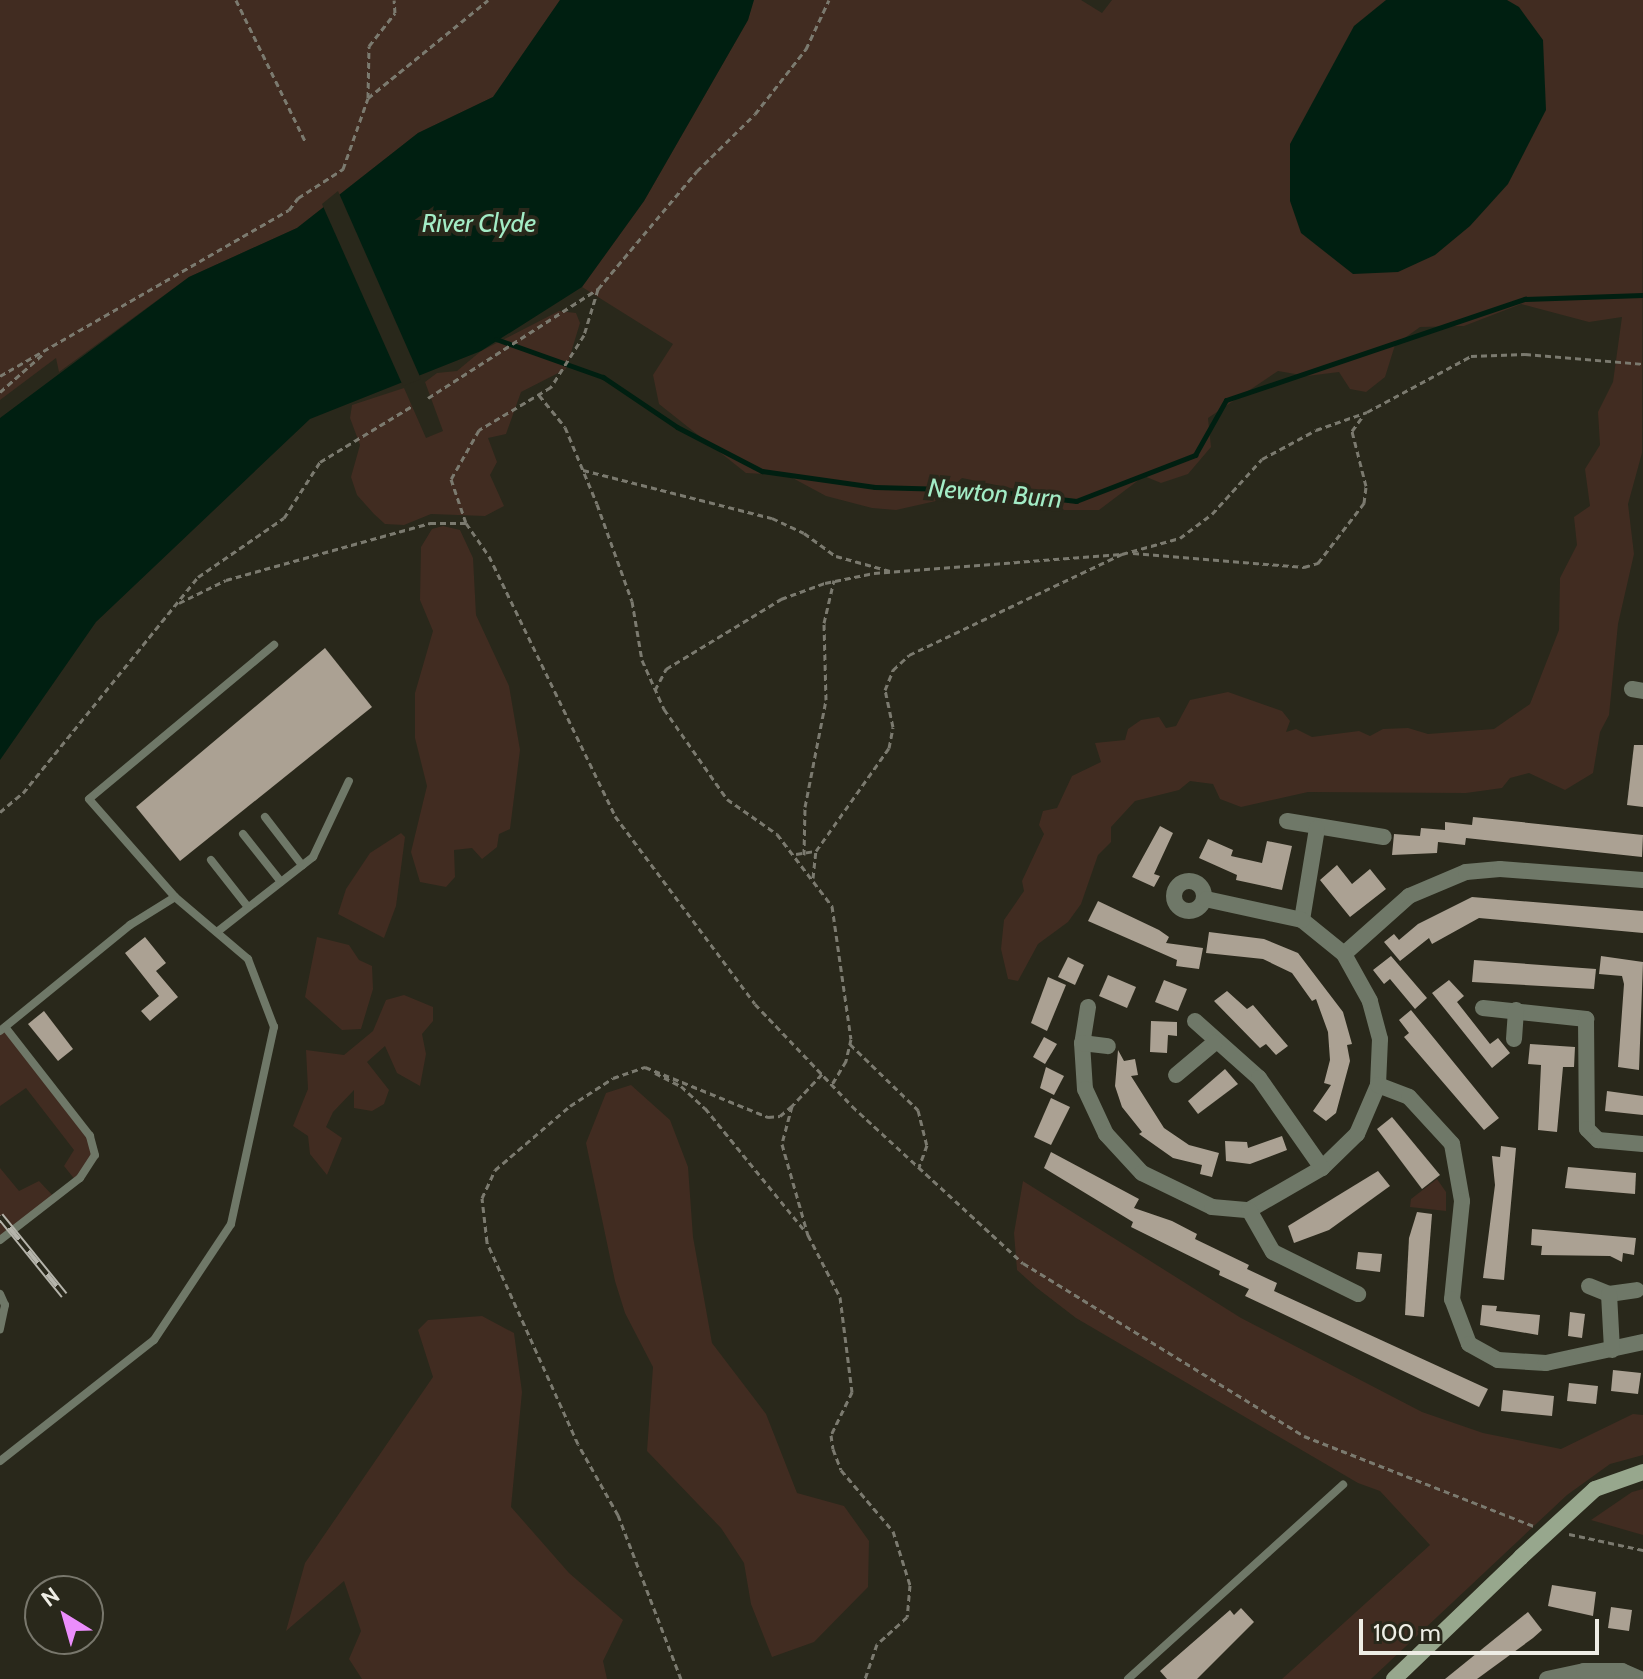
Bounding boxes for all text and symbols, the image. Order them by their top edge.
water label: River Clyde [422,208,536,240]
water label: Newton Burn [927,473,1063,515]
north arrow [24,1575,104,1655]
text: N [36,1582,65,1612]
scale bar [1363,1603,1603,1653]
text: 100 m [1373,1618,1441,1647]

